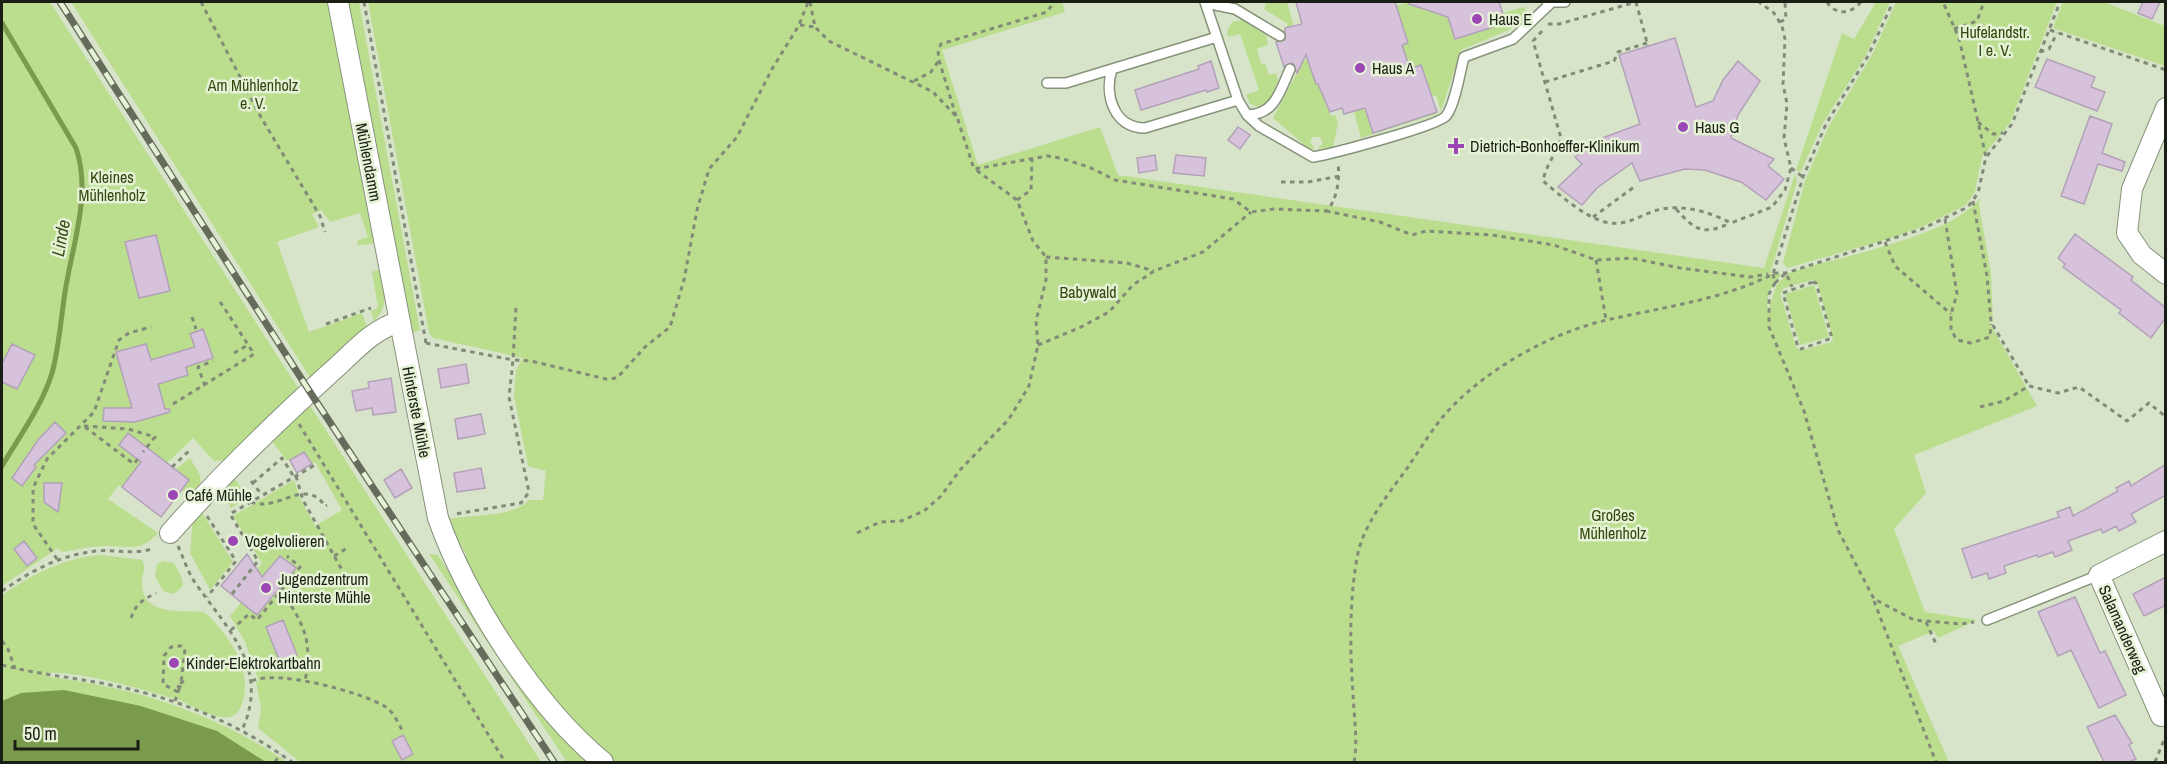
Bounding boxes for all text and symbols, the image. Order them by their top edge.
place label: Haus E [1489,8,1532,30]
marker: Haus E [1470,12,1484,26]
park label: Hufelandstr. I e. V. [1960,21,2030,61]
place label: Haus A [1372,57,1415,79]
marker: Haus A [1353,61,1367,75]
park label: Am Mühlenholz e. V. [207,74,299,114]
place label: Haus G [1695,116,1739,138]
marker: Haus G [1676,120,1690,134]
street label: Mühlendamm [351,121,387,203]
place label: Dietrich-Bonhoeffer-Klinikum [1470,135,1640,157]
marker: Dietrich-Bonhoeffer-Klinikum [1447,137,1465,155]
park label: Kleines Mühlenholz [78,166,146,206]
water label: Linde [45,218,76,258]
park label: Babywald [1060,281,1116,303]
street label: Hinterste Mühle [397,364,437,460]
place label: Café Mühle [185,484,252,506]
marker: Café Mühle [166,488,180,502]
park label: Großes Mühlenholz [1579,504,1647,544]
place label: Vogelvolieren [245,530,325,552]
marker: Vogelvolieren [226,534,240,548]
place label: Jugendzentrum Hinterste Mühle [278,568,371,608]
marker: Jugendzentrum Hinterste Mühle [259,581,273,595]
street label: Salamanderweg [2094,581,2153,677]
place label: Kinder-Elektrokartbahn [186,652,321,674]
marker: Kinder-Elektrokartbahn [167,656,181,670]
scale bar [15,713,138,751]
text: 50 m [24,721,57,746]

